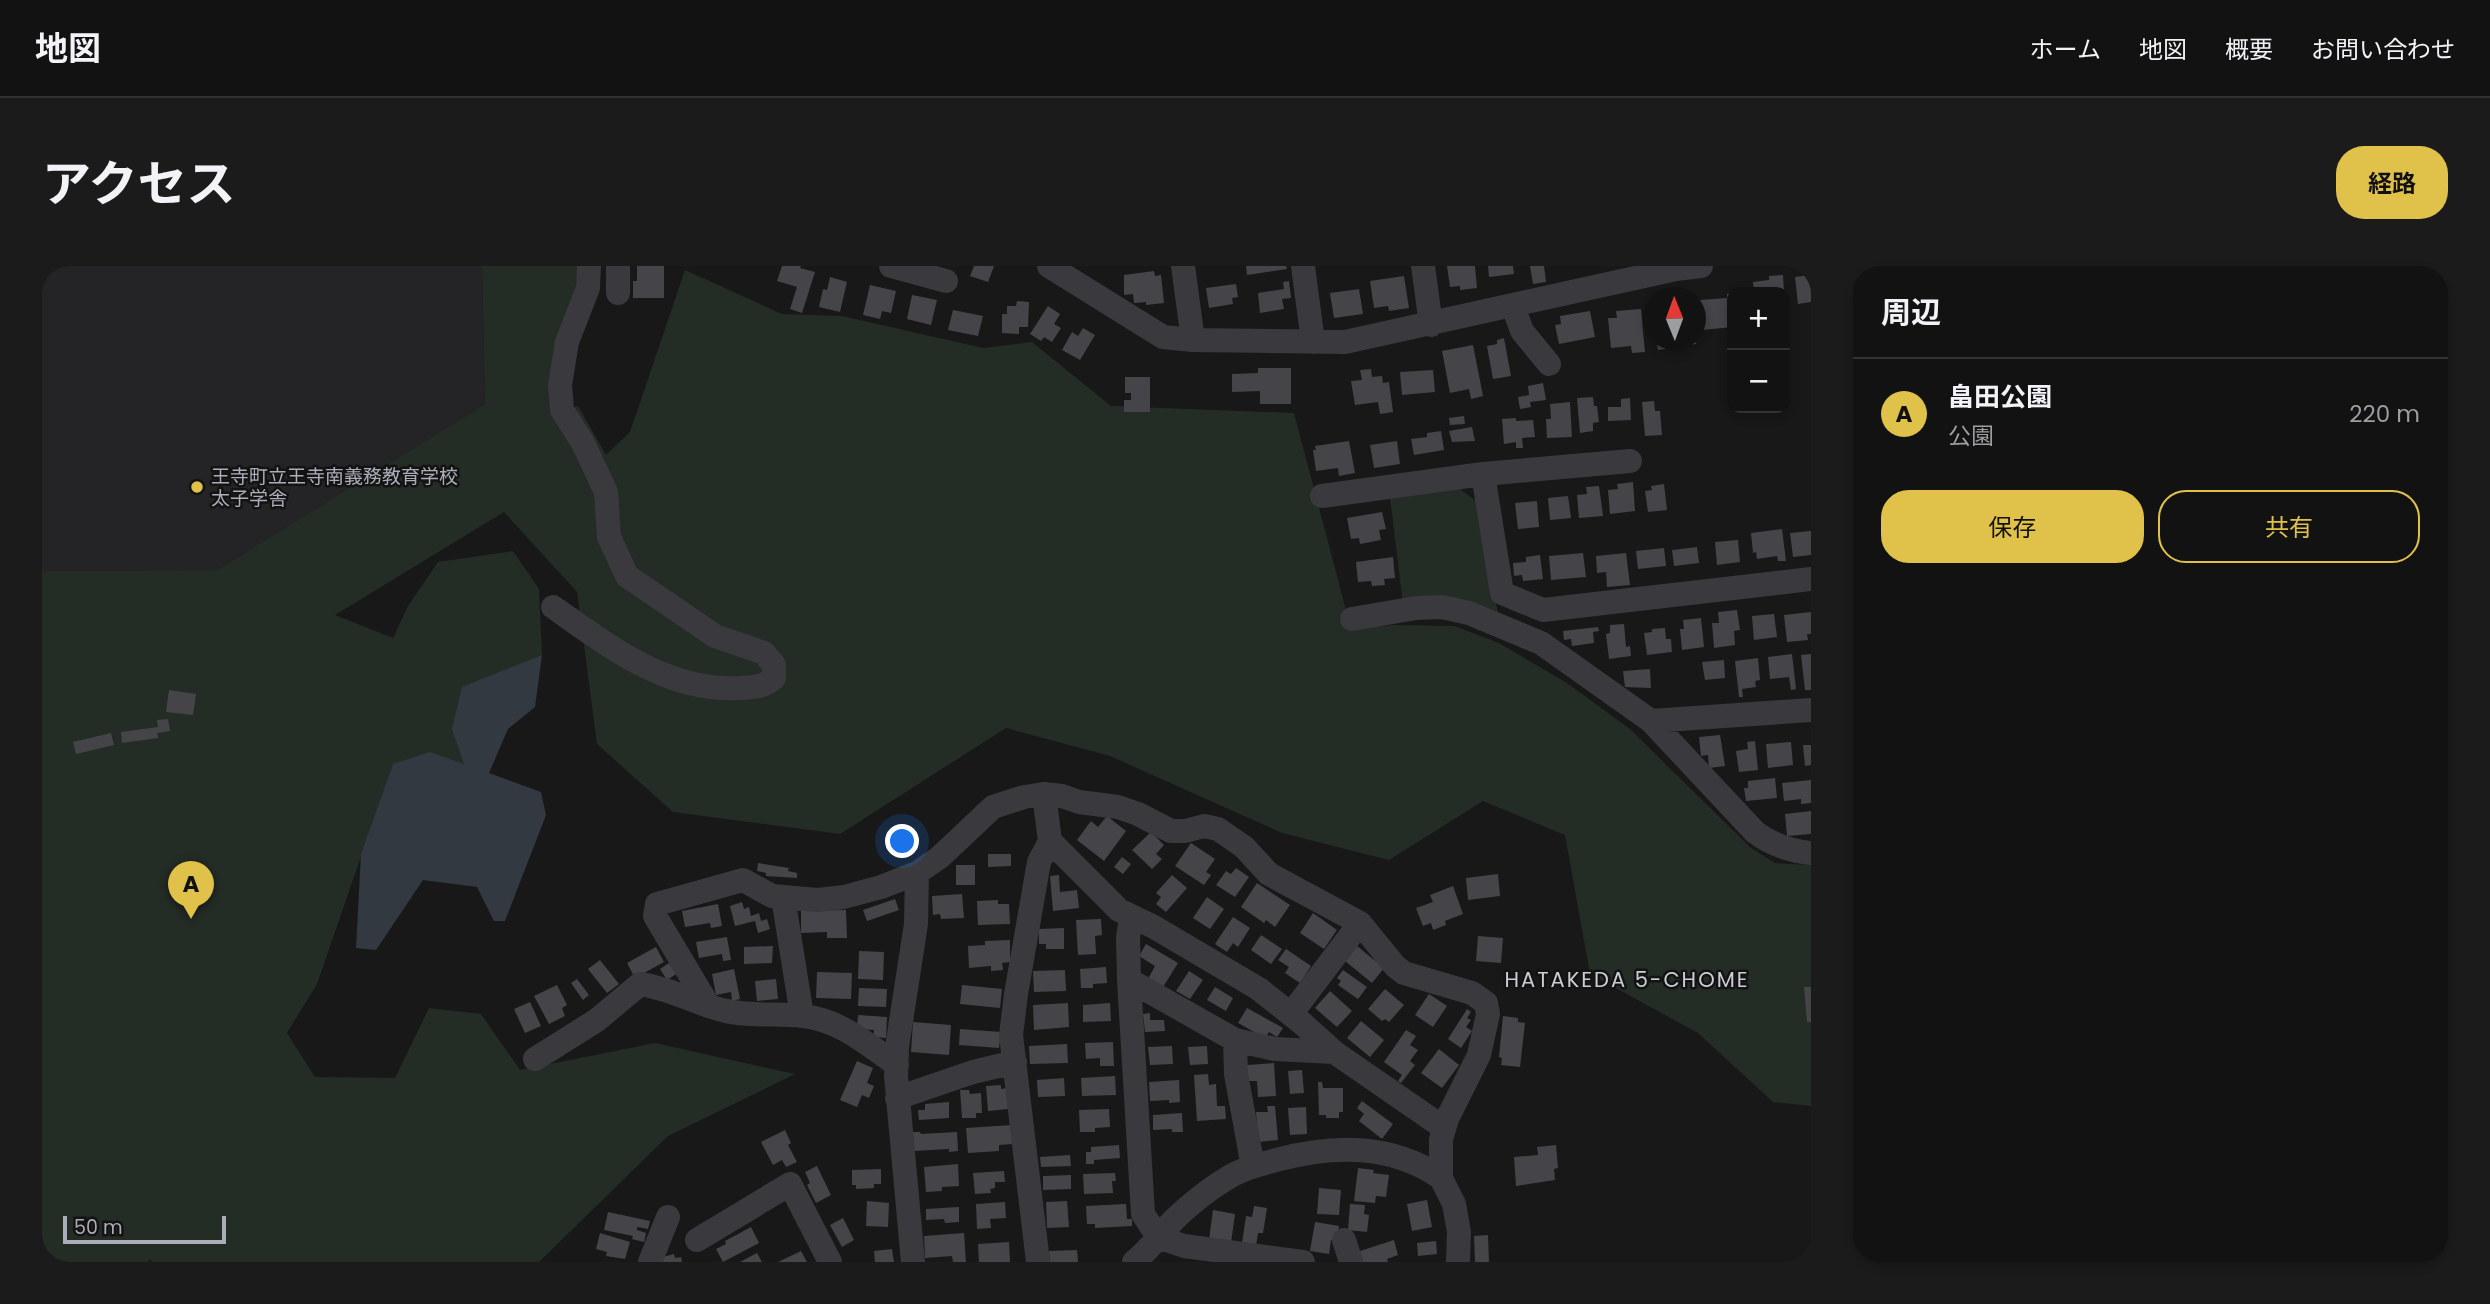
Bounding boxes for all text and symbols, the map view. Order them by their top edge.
text: 地図 [35,25,101,72]
text: ホーム [2030,33,2101,66]
text: 地図 [2139,33,2187,66]
text: 概要 [2225,33,2273,66]
text: お問い合わせ [2311,33,2455,66]
button: 経路 [2336,146,2448,219]
text: アクセス [42,150,236,218]
north arrow [1643,287,1706,350]
map controls [1727,287,1790,413]
button: + [1727,287,1790,350]
text: 周辺 [1881,291,1941,334]
button: − [1727,350,1790,413]
text: 畠田公園 [1948,379,2052,415]
text: A [1896,398,1912,430]
text: 220 m [2349,398,2420,430]
text: 公園 [1948,420,1994,452]
place label: 王寺町立王寺南義務教育学校 太子学舎 [211,463,458,512]
marker: 王寺町立王寺南義務教育学校 太子学舎 [189,479,205,495]
button: 保存 [1881,490,2144,563]
button: 共有 [2158,490,2420,563]
your location [885,824,919,858]
pin: A [168,861,214,919]
district label: HATAKEDA 5-CHOME [1504,965,1750,994]
scale bar [63,1213,226,1245]
text: 50 m [74,1214,123,1241]

